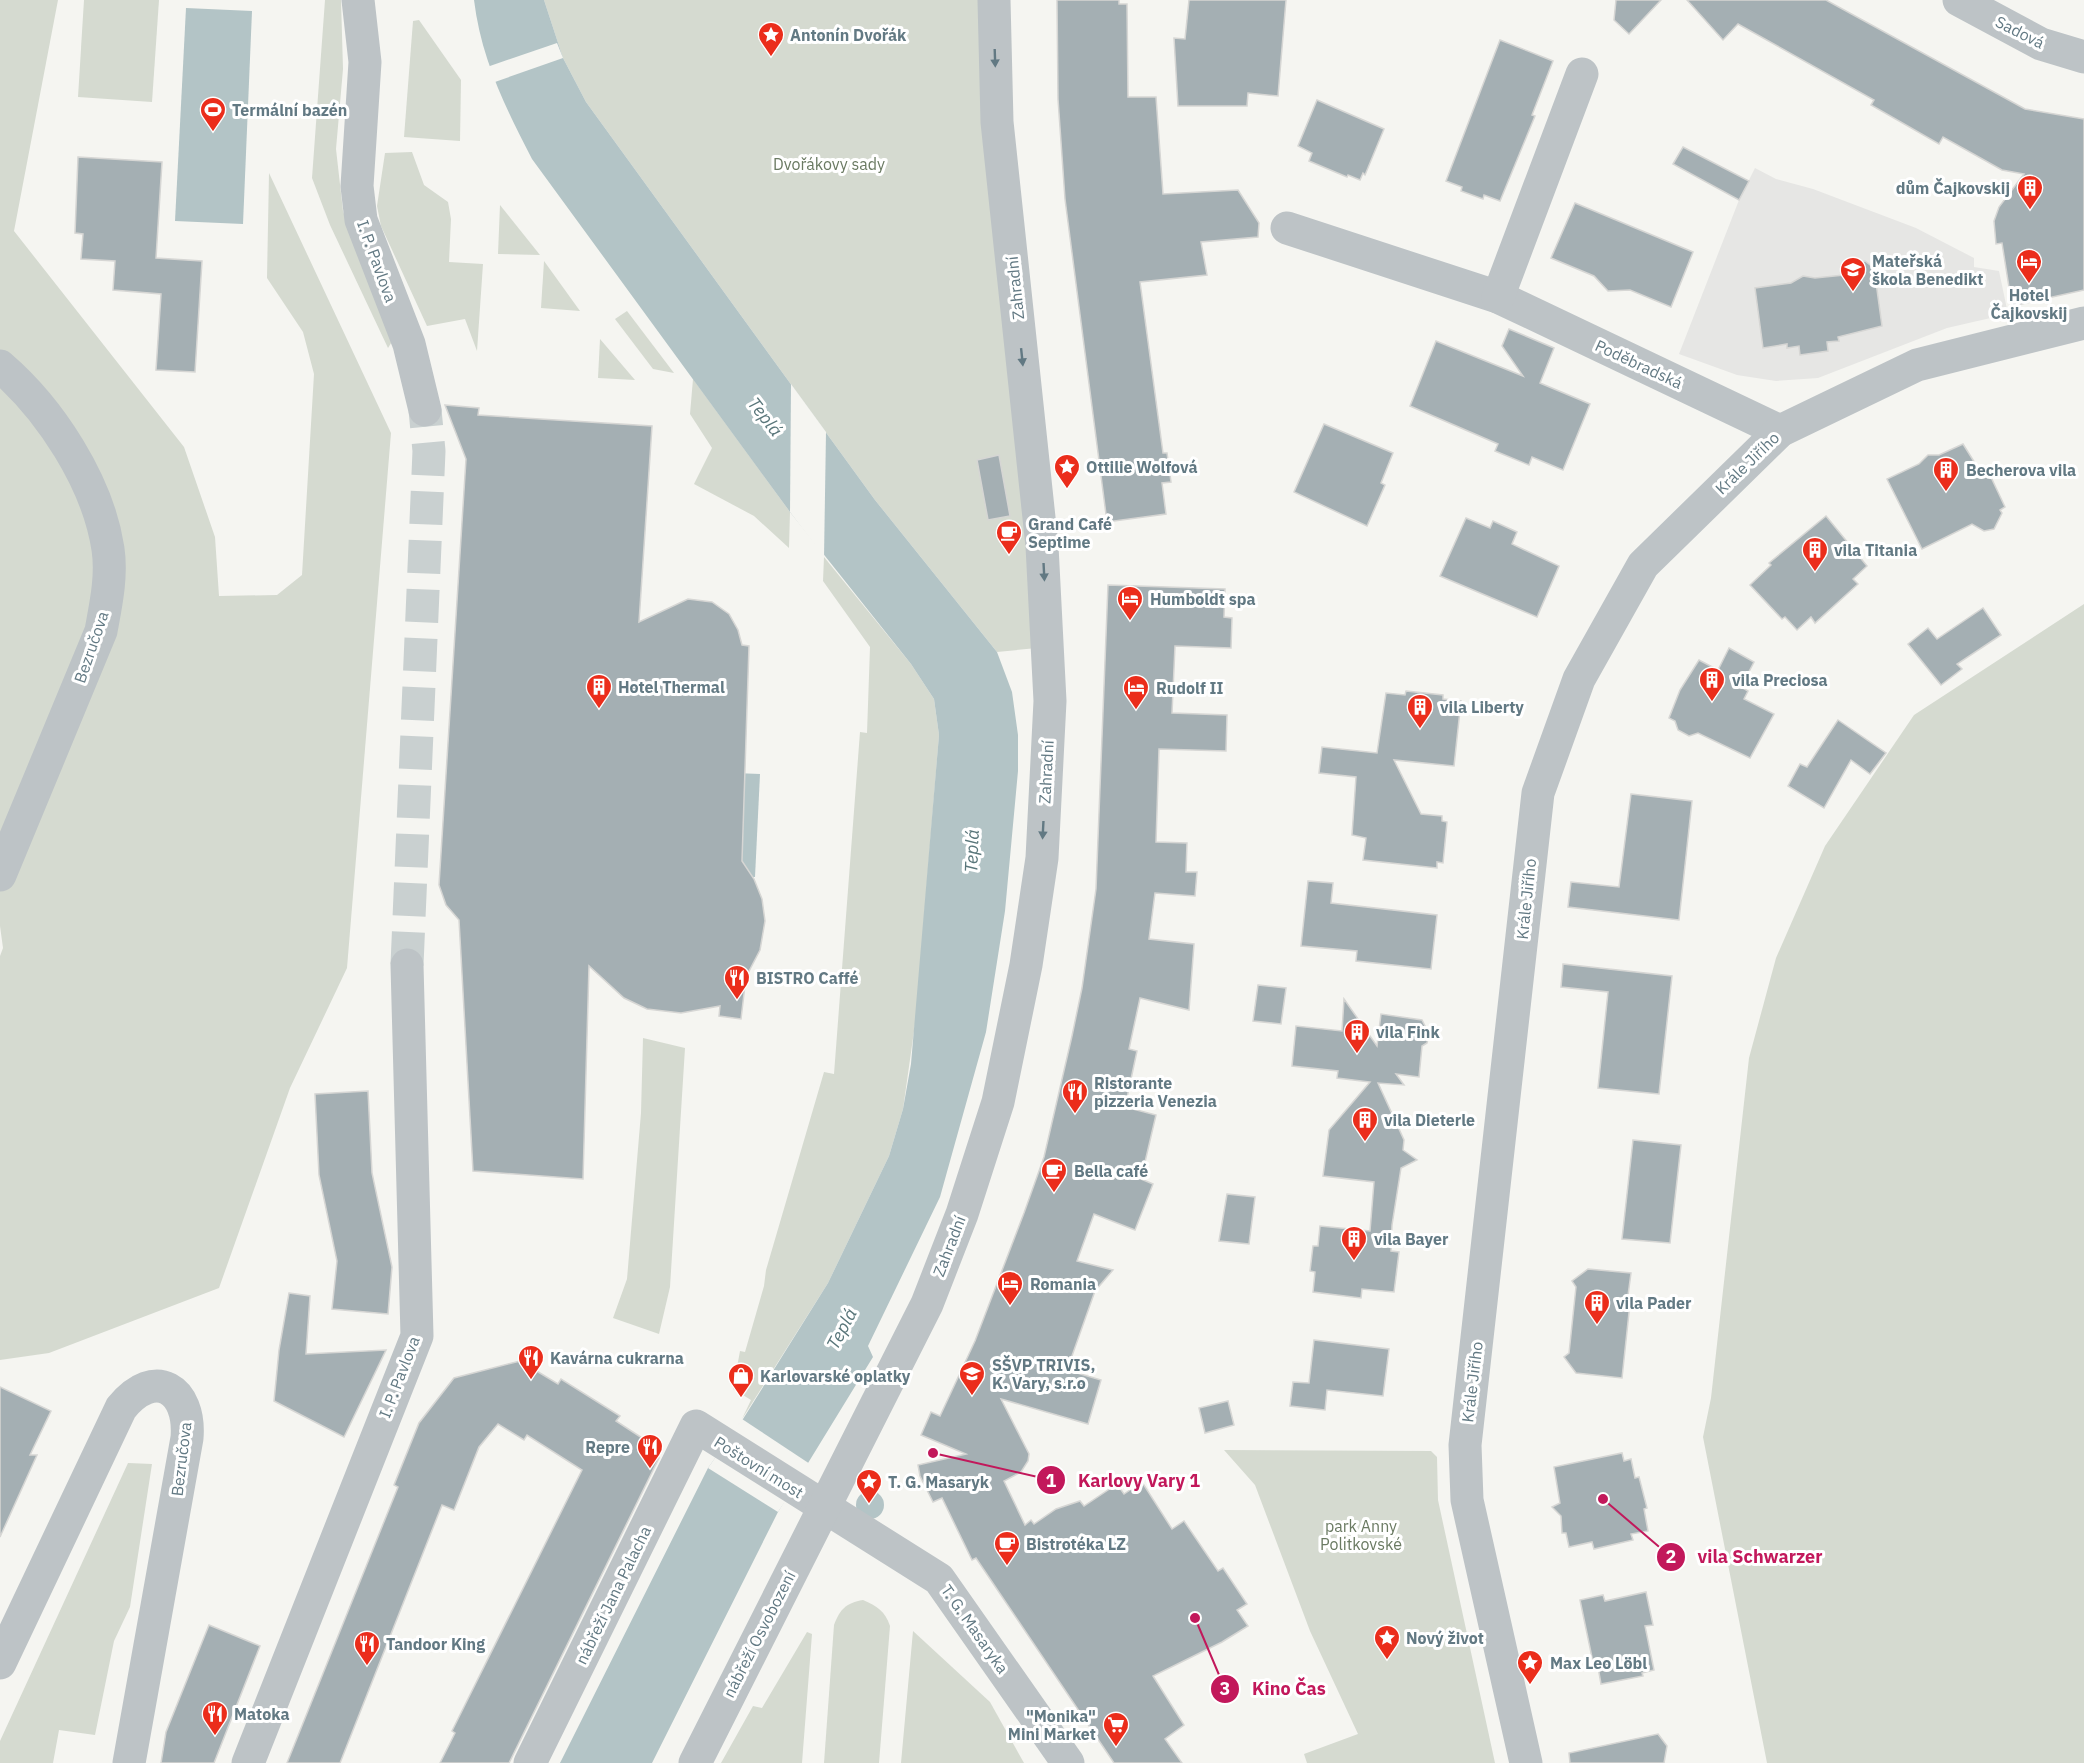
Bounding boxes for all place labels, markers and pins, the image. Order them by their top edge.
place icon: Antonín Dvořák [756,20,786,58]
place label: Antonín Dvořák [790,25,907,45]
sports icon: Termální bazén [198,95,228,133]
place label: Termální bazén [232,100,347,120]
building icon: dům Čajkovskij [2015,173,2045,211]
place label: dům Čajkovskij [1896,177,2010,198]
hotel icon: Hotel Čajkovskij [2014,247,2044,285]
place label: Mateřská škola Benedikt [1872,251,1983,289]
school or university icon: Mateřská škola Benedikt [1838,255,1868,293]
place label: Hotel Čajkovskij [1991,285,2067,323]
place icon: Ottilie Wolfová [1052,452,1082,490]
building icon: Becherova vila [1931,455,1961,493]
place label: Ottilie Wolfová [1086,457,1198,477]
place label: Becherova vila [1966,460,2076,480]
place label: Grand Café Septime [1028,514,1112,552]
cafe icon: Grand Café Septime [994,518,1024,556]
building icon: vila Titania [1800,535,1830,573]
place label: vila Titania [1834,540,1917,560]
hotel icon: Humboldt spa [1115,584,1145,622]
place label: Humboldt spa [1150,589,1256,609]
building icon: vila Preciosa [1697,665,1727,703]
place label: vila Preciosa [1732,670,1828,690]
building icon: Hotel Thermal [584,672,614,710]
hotel icon: Rudolf II [1121,673,1151,711]
place label: Hotel Thermal [618,677,725,697]
place label: Rudolf II [1156,678,1223,698]
building icon: vila Liberty [1405,692,1435,730]
place label: vila Liberty [1440,697,1524,717]
restaurant icon: BISTRO Caffé [722,963,752,1001]
place label: BISTRO Caffé [756,968,858,988]
building icon: vila Fink [1342,1017,1372,1055]
place label: vila Fink [1376,1022,1440,1042]
place label: Ristorante pizzeria Venezia [1094,1073,1217,1111]
restaurant icon: Ristorante pizzeria Venezia [1060,1077,1090,1115]
building icon: vila Dieterle [1350,1105,1380,1143]
place label: vila Dieterle [1384,1110,1475,1130]
cafe icon: Bella café [1039,1156,1069,1194]
place label: Bella café [1074,1161,1148,1181]
building icon: vila Bayer [1339,1224,1369,1262]
place label: vila Bayer [1374,1229,1449,1249]
hotel icon: Romania [995,1269,1025,1307]
place label: Romania [1030,1274,1096,1294]
building icon: vila Pader [1582,1288,1612,1326]
place label: vila Pader [1616,1293,1692,1313]
restaurant icon: Kavárna cukrarna [516,1343,546,1381]
place label: Kavárna cukrarna [550,1348,684,1368]
place label: SŠVP TRIVIS, K. Vary, s.r.o [992,1354,1095,1393]
school or university icon: SŠVP TRIVIS, K. Vary, s.r.o [957,1359,987,1397]
shop icon: Karlovarské oplatky [726,1361,756,1399]
place label: Karlovarské oplatky [760,1366,911,1386]
restaurant icon: Repre [635,1432,665,1470]
place label: Repre [585,1437,630,1457]
callout: Karlovy Vary 1 [1036,1462,1212,1498]
place icon: T. G. Masaryk [854,1467,884,1505]
place label: T. G. Masaryk [888,1472,990,1492]
cafe icon: Bistrotéka LZ [992,1529,1022,1567]
place label: Bistrotéka LZ [1026,1534,1126,1554]
callout: vila Schwarzer [1656,1539,1835,1575]
place icon: Nový život [1372,1623,1402,1661]
place label: Nový život [1406,1628,1484,1648]
restaurant icon: Tandoor King [352,1629,382,1667]
place label: Tandoor King [386,1634,485,1654]
place icon: Max Leo Löbl [1515,1648,1545,1686]
place label: Max Leo Löbl [1550,1653,1647,1673]
callout: Kino Čas [1210,1671,1338,1707]
restaurant icon: Matoka [200,1699,230,1737]
place label: Matoka [234,1704,290,1724]
place label: "Monika" Mini Market [1008,1706,1096,1744]
supermarket icon: "Monika" Mini Market [1101,1710,1131,1748]

